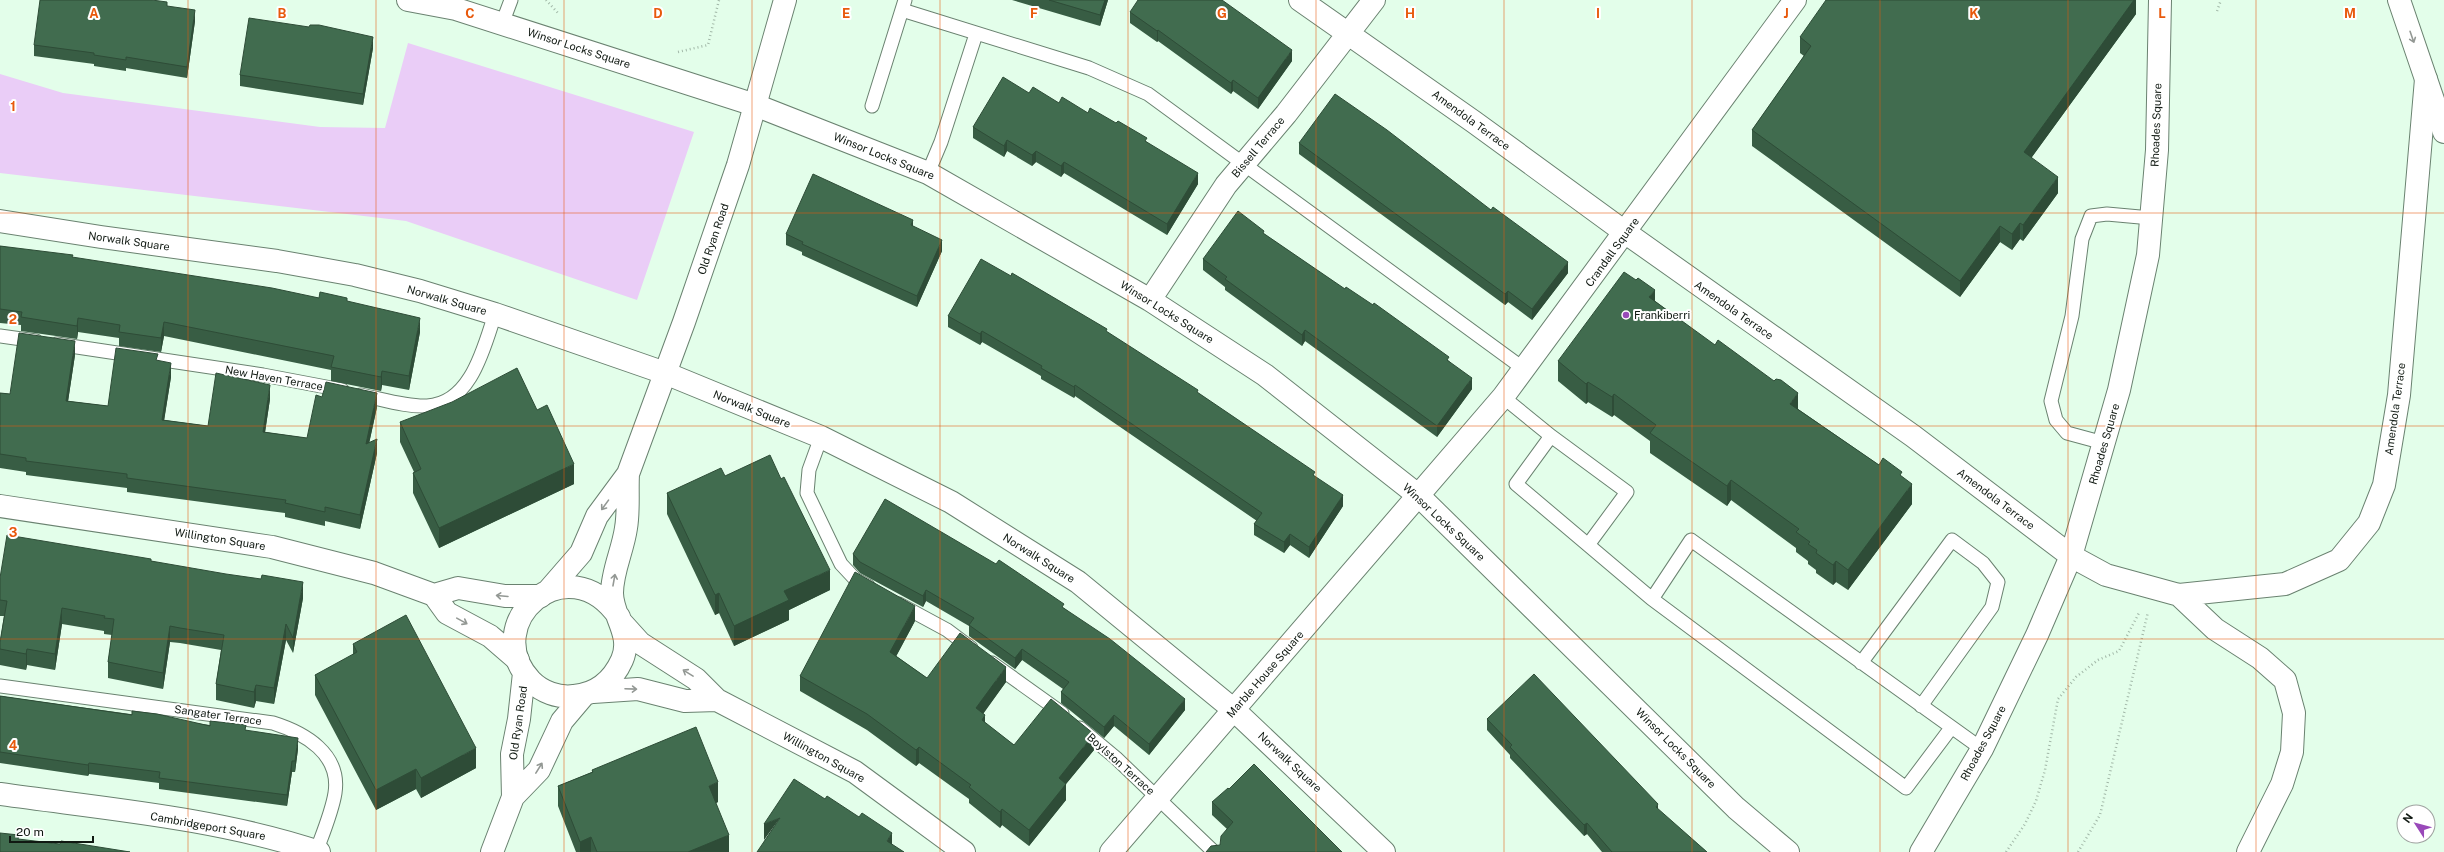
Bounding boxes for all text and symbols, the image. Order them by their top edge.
text: A [89,6,99,21]
text: B [278,6,287,21]
text: C [465,6,475,21]
text: D [653,6,663,21]
text: E [842,6,850,21]
text: F [1030,6,1038,21]
text: G [1217,6,1227,21]
text: H [1405,6,1415,21]
text: I [1596,6,1600,21]
text: J [1783,6,1789,21]
text: K [1969,6,1979,21]
text: L [2158,6,2166,21]
text: M [2344,6,2356,21]
street label: Winsor Locks Square [526,26,632,70]
one-way arrow [2408,31,2416,43]
street label: Rhoades Square [2149,83,2163,167]
street label: Amendola Terrace [1430,88,1512,152]
text: 1 [10,99,16,114]
street label: Bissell Terrace [1229,114,1287,180]
street label: Winsor Locks Square [832,130,936,182]
street label: Old Ryan Road [695,202,731,276]
street label: Crandall Square [1583,215,1641,289]
street label: Norwalk Square [87,229,171,253]
street label: Winsor Locks Square [1118,278,1216,346]
street label: Amendola Terrace [1692,278,1776,342]
street label: Norwalk Square [406,283,488,317]
place label: Frankiberri [1634,309,1690,321]
marker: Frankiberri [1621,310,1631,320]
text: 2 [9,312,17,327]
street label: Amendola Terrace [2383,362,2407,456]
street label: New Haven Terrace [224,363,324,393]
street label: Norwalk Square [712,388,792,430]
street label: Rhoades Square [2087,402,2121,486]
street label: Amendola Terrace [1955,466,2037,532]
street label: Winsor Locks Square [1401,481,1487,563]
one-way arrow [601,500,609,511]
text: 3 [9,525,18,540]
street label: Willington Square [174,526,266,552]
street label: Norwalk Square [1001,531,1077,585]
one-way arrow [610,574,618,587]
one-way arrow [496,592,509,599]
one-way arrow [456,617,468,625]
street label: Marble House Square [1224,628,1306,720]
one-way arrow [682,669,694,677]
street label: Old Ryan Road [507,685,529,761]
one-way arrow [624,685,637,693]
street label: Sangater Terrace [173,703,263,727]
street label: Rhoades Square [1958,703,2008,783]
street label: Winsor Locks Square [1634,706,1718,790]
street label: Willington Square [781,729,867,785]
street label: Norwalk Square [1256,730,1324,794]
street label: Boylston Terrace [1085,731,1157,797]
text: 4 [9,738,18,753]
one-way arrow [535,762,543,774]
north arrow [2396,804,2436,844]
street label: Cambridgeport Square [149,810,267,842]
text: N [2401,811,2415,825]
scale bar [10,818,93,844]
text: 20 m [16,825,44,839]

